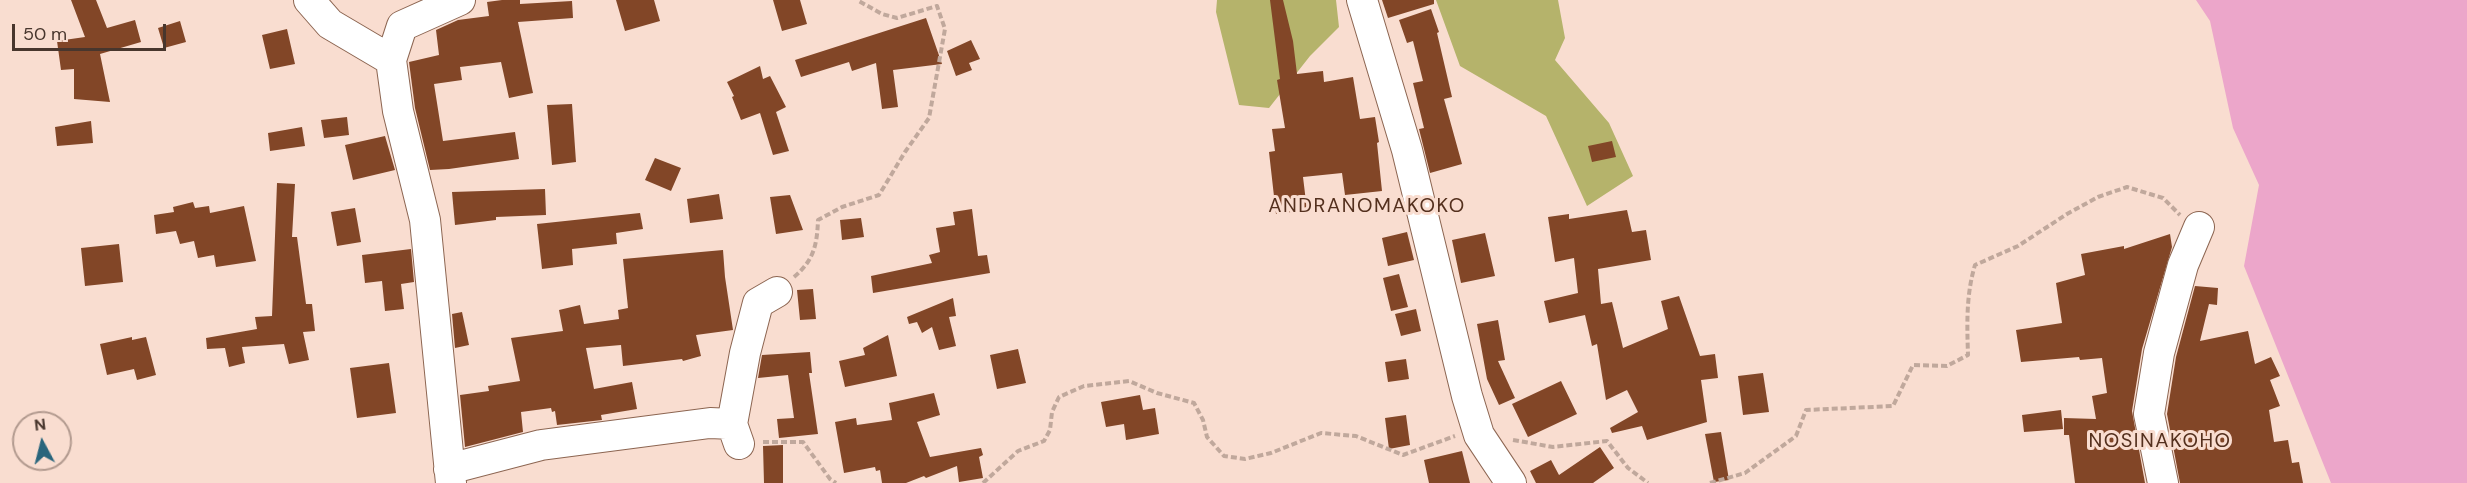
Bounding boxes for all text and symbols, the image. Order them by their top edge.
scale bar [15,12,170,50]
text: 50 m [23,22,67,46]
district label: ANDRANOMAKOKO [1268,195,1466,219]
north arrow [12,411,72,471]
text: N [33,413,47,436]
district label: NOSINAKOHO [2088,430,2232,454]

